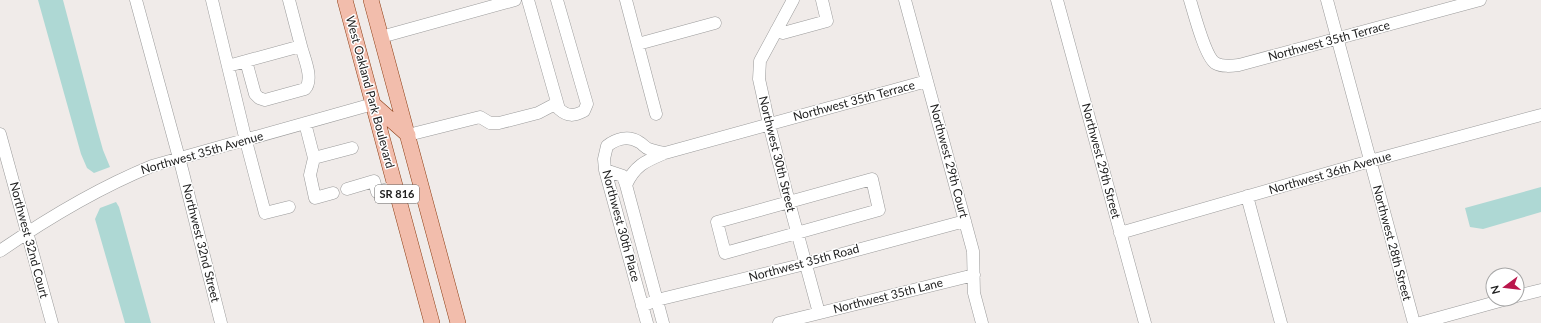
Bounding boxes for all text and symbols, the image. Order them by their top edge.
street label: West Oakland Park Boulevard [343,14,398,170]
street label: Northwest 35th Terrace [1266,17,1391,64]
street label: Northwest 35th Terrace [791,77,916,124]
street label: Northwest 30th Street [756,94,799,214]
street label: Northwest 29th Street [1079,101,1124,221]
street label: Northwest 29th Court [927,102,972,220]
street label: Northwest 35th Avenue [139,128,265,177]
street label: Northwest 36th Avenue [1267,148,1393,197]
street label: Northwest 30th Place [599,168,644,283]
street label: Northwest 32nd Court [7,180,52,300]
street label: Northwest 32nd Street [180,182,224,304]
street label: Northwest 28th Street [1370,183,1415,303]
road number: SR 816 [375,185,419,203]
street label: Northwest 35th Road [747,241,861,285]
north arrow [1485,267,1525,307]
street label: Northwest 35th Lane [831,275,944,316]
text: N [1487,284,1502,295]

